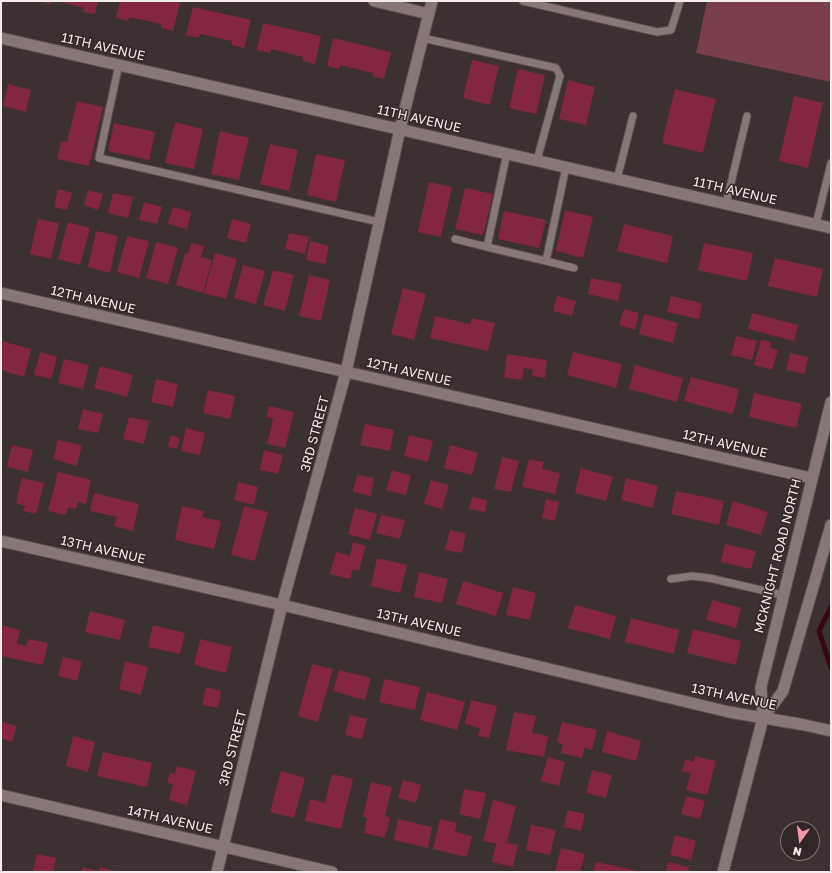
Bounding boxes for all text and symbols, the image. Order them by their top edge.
street label: 11TH AVENUE [60,30,146,64]
street label: 11TH AVENUE [376,102,462,136]
street label: 11TH AVENUE [692,174,778,208]
street label: 12TH AVENUE [49,283,137,317]
street label: 12TH AVENUE [365,355,453,389]
street label: 3RD STREET [297,394,333,474]
street label: 12TH AVENUE [681,427,769,461]
street label: MCKNIGHT ROAD NORTH [751,477,805,635]
street label: 13TH AVENUE [59,533,147,567]
street label: 13TH AVENUE [375,606,463,640]
street label: 13TH AVENUE [690,680,778,714]
street label: 3RD STREET [216,708,250,788]
street label: 14TH AVENUE [126,803,214,837]
north arrow [780,821,820,861]
text: N [792,845,803,859]

